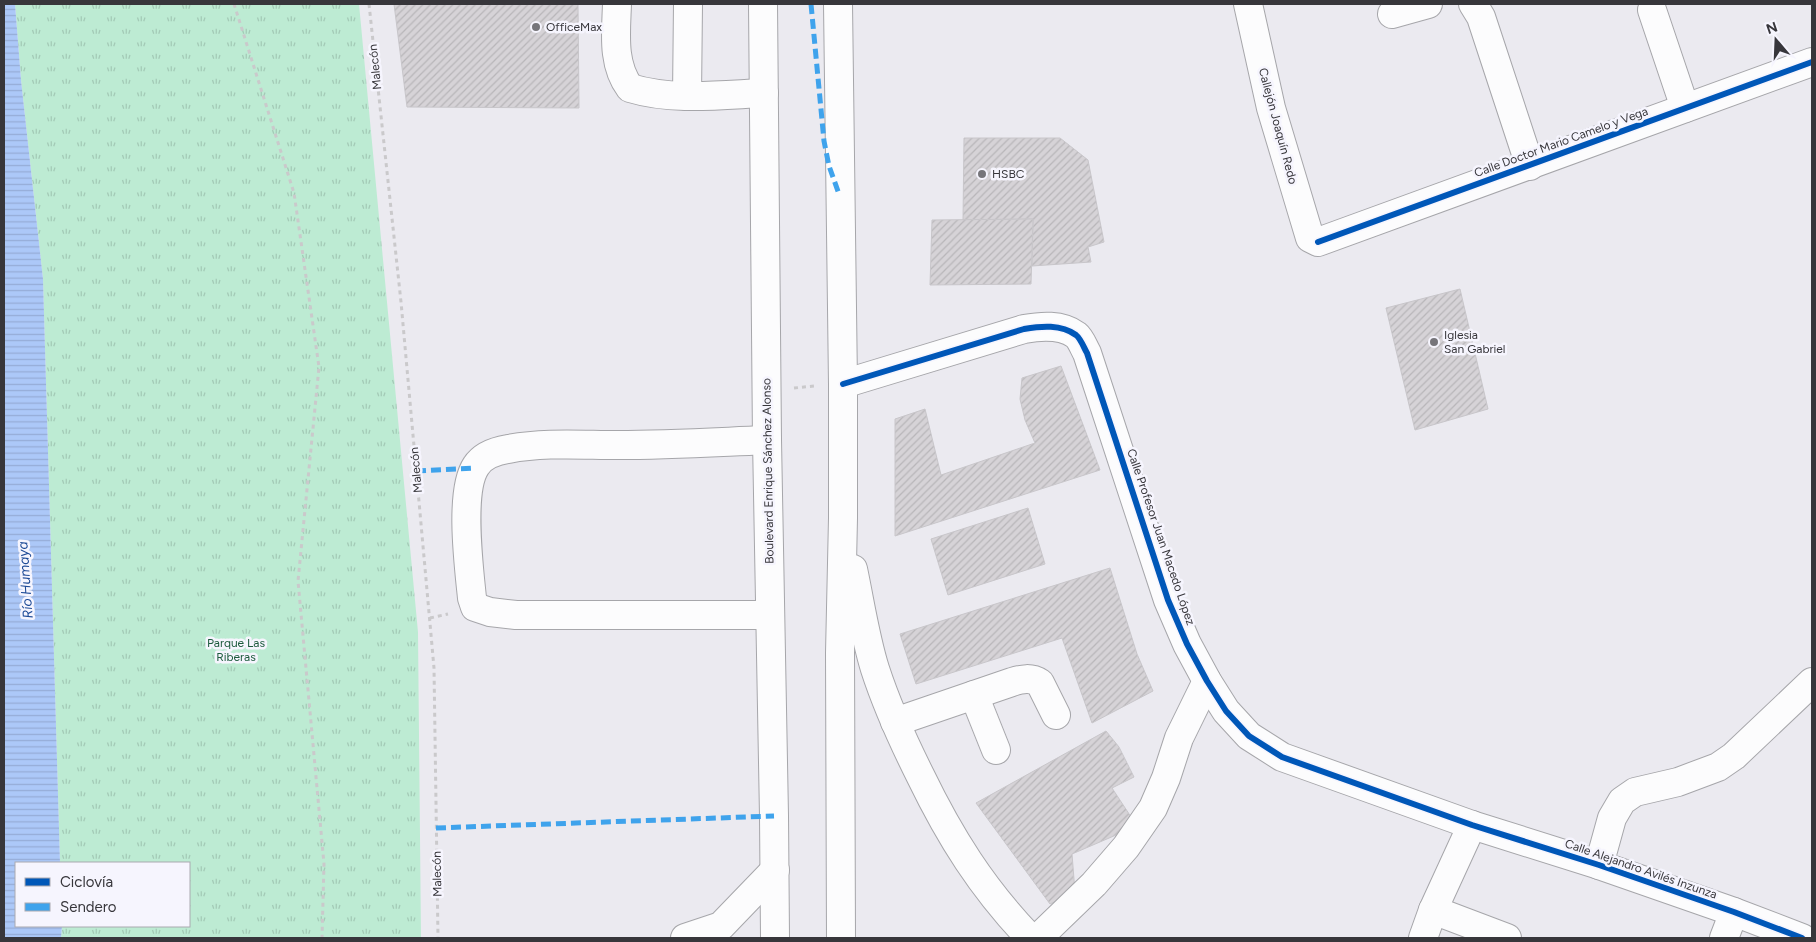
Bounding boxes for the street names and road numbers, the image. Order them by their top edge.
street label: Malecón [366,43,384,90]
street label: Callejón Joaquín Redo [1256,66,1300,186]
street label: Calle Doctor Mario Camelo y Vega [1472,104,1650,180]
street label: Boulevard Enrique Sánchez Alonso [759,378,777,564]
street label: Malecón [407,446,425,493]
street label: Calle Profesor Juan Macedo López [1124,447,1198,627]
street label: Calle Alejandro Avilés Inzunza [1563,836,1719,902]
street label: Malecón [430,851,444,897]

